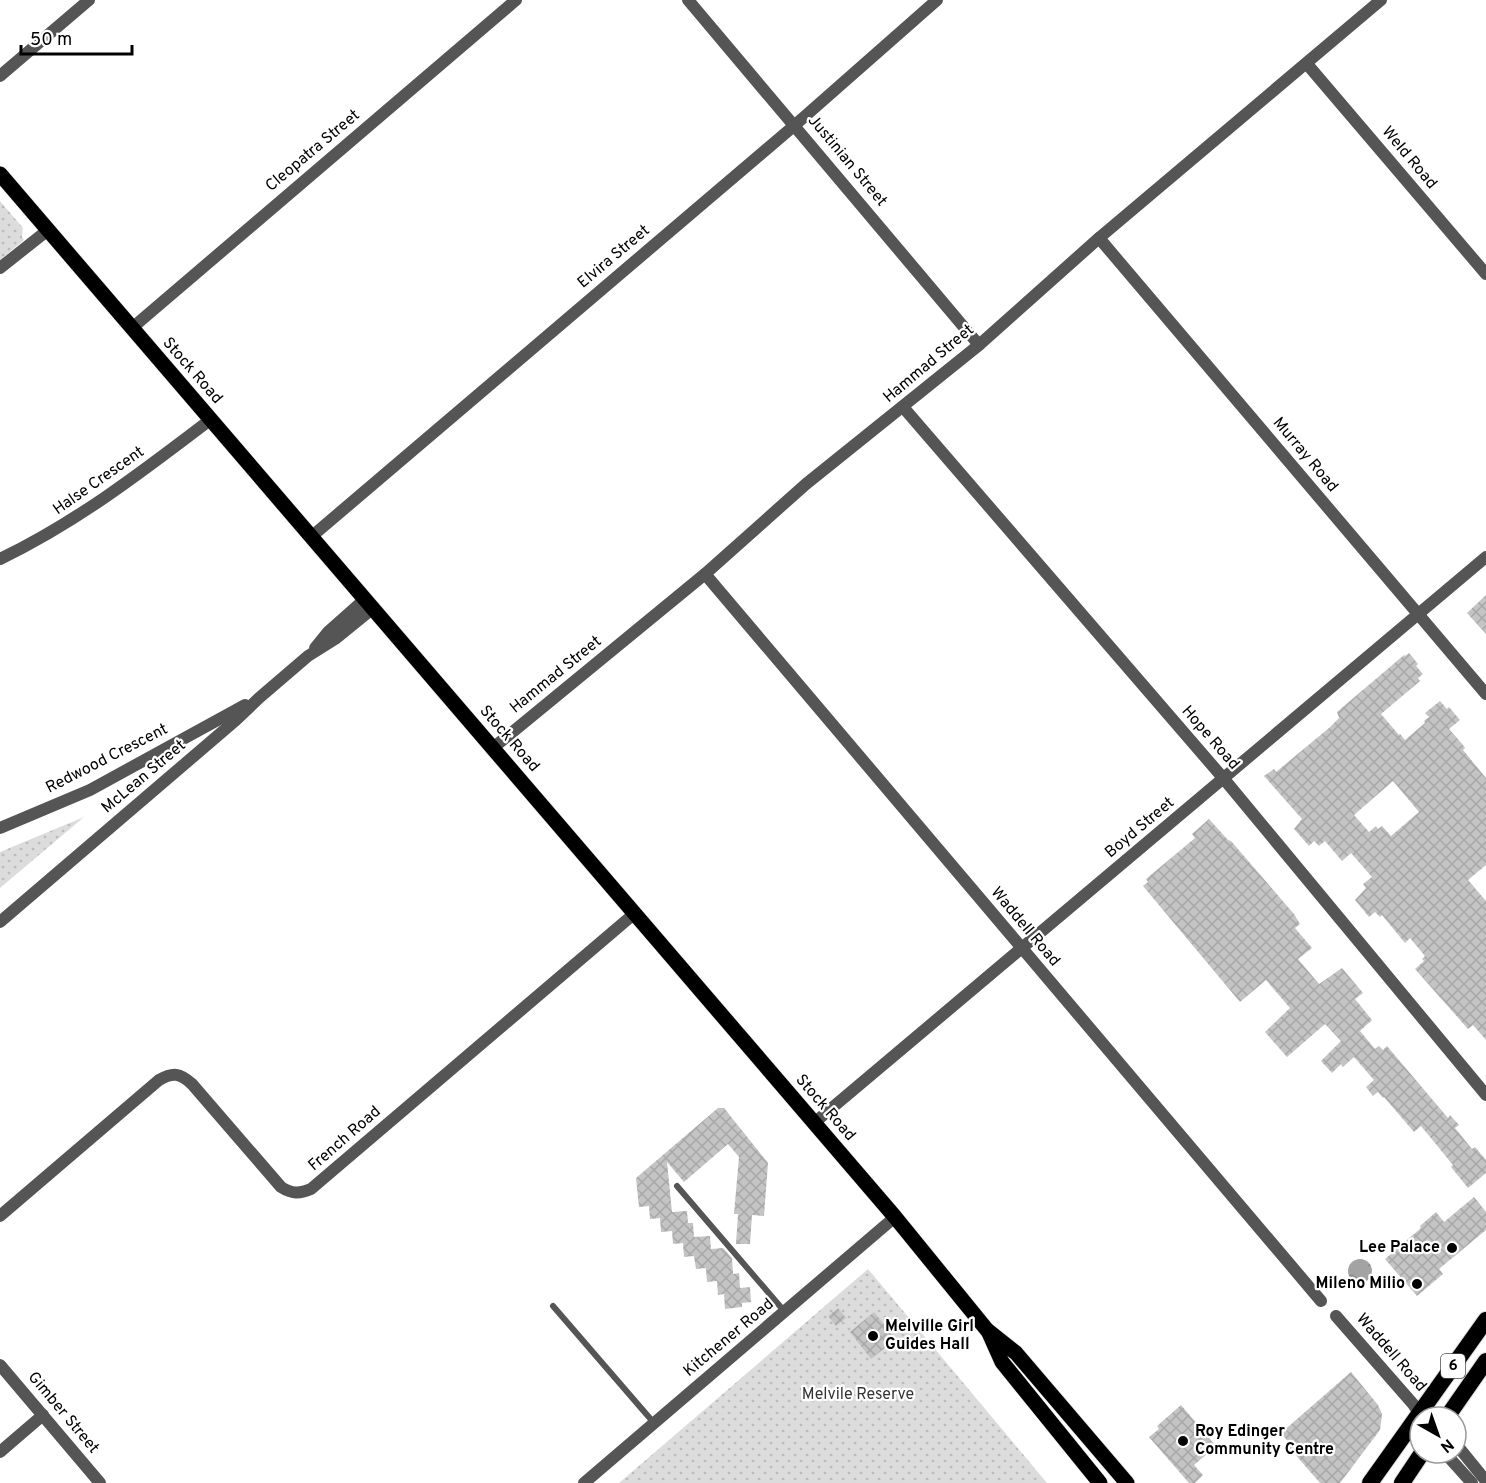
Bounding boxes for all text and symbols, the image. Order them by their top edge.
scale bar [21,18,132,56]
text: 50 m [30,29,72,52]
street label: Cleopatra Street [262,106,364,196]
street label: Justinian Street [803,111,891,211]
street label: Weld Road [1377,123,1441,193]
street label: Elvira Street [574,221,654,293]
street label: Hammad Street [880,320,978,408]
street label: Stock Road [158,334,226,408]
street label: Murray Road [1268,413,1342,497]
street label: Halse Crescent [50,442,148,520]
street label: Hammad Street [506,632,606,718]
street label: Stock Road [475,702,543,776]
street label: Hope Road [1177,702,1243,774]
street label: Redwood Crescent [43,720,171,798]
street label: McLean Street [98,736,190,818]
street label: Boyd Street [1101,793,1179,863]
street label: Waddell Road [986,883,1064,971]
street label: Stock Road [791,1071,859,1145]
street label: French Road [305,1102,385,1176]
place label: Lee Palace [1359,1238,1440,1258]
marker: Lee Palace [1445,1241,1459,1255]
place label: Mileno Milio [1316,1274,1405,1294]
marker: Mileno Milio [1410,1277,1424,1291]
street label: Kitchener Road [680,1294,778,1382]
street label: Waddell Road [1351,1310,1431,1396]
place label: Melville Girl Guides Hall [885,1317,974,1355]
marker: Melville Girl Guides Hall [866,1329,880,1343]
road number: 6 [1441,1354,1465,1378]
street label: Gimber Street [23,1368,103,1458]
park label: Melvile Reserve [802,1385,914,1405]
north arrow [1408,1405,1468,1465]
place label: Roy Edinger Community Centre [1195,1422,1334,1460]
marker: Roy Edinger Community Centre [1176,1434,1190,1448]
text: N [1436,1434,1457,1456]

